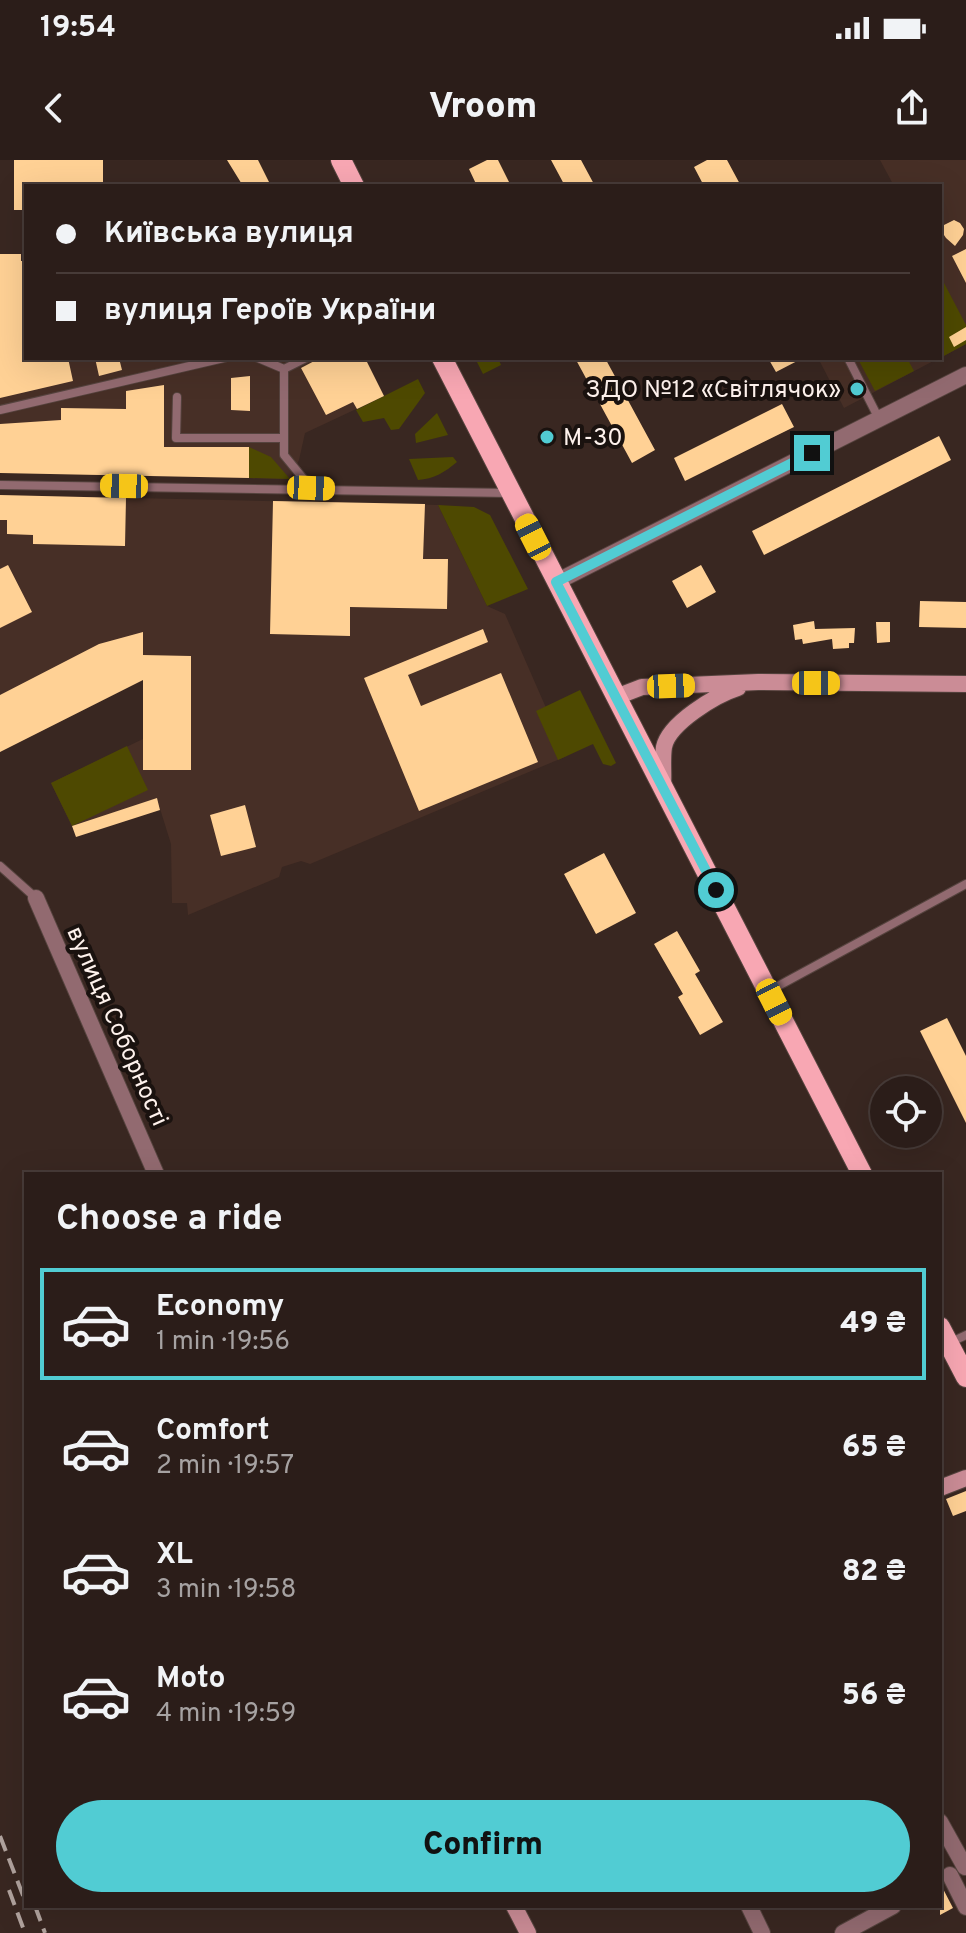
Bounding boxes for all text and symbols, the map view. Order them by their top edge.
text: 19:54 [40,10,116,47]
text: Vroom [429,85,537,131]
icon: back [32,86,76,130]
icon: share [890,86,934,130]
text: Київська вулиця [104,216,354,253]
text: вулиця Героїв України [104,293,436,330]
place label: ЗДО №12 «Світлячок» [585,376,841,406]
marker: ЗДО №12 «Світлячок» [848,380,866,398]
place label: М-30 [563,424,623,454]
marker: М-30 [538,428,556,446]
route end [794,435,830,471]
car [100,474,148,498]
car [287,475,335,501]
car [511,510,555,564]
car [792,671,840,695]
car [647,673,695,699]
route start [698,872,734,908]
street label: вулиця Соборності [59,922,174,1131]
car [752,975,796,1029]
map controls [870,1076,942,1148]
button: locate [870,1076,942,1148]
text: Choose a ride [56,1197,282,1243]
icon: car [60,1288,132,1360]
text: Economy [156,1289,284,1326]
text: 49 ₴ [840,1306,906,1343]
text: 1 min · 19:56 [156,1326,290,1359]
icon: car [60,1412,132,1484]
text: Comfort [156,1413,269,1450]
text: 65 ₴ [842,1430,906,1467]
text: 2 min · 19:57 [156,1450,294,1483]
icon: car [60,1536,132,1608]
text: XL [156,1537,193,1574]
text: 82 ₴ [842,1554,906,1591]
text: 3 min · 19:58 [156,1574,296,1607]
icon: car [60,1660,132,1732]
text: Moto [156,1661,226,1698]
text: 56 ₴ [842,1678,906,1715]
text: 4 min · 19:59 [156,1698,296,1731]
button: Confirm [56,1800,910,1892]

